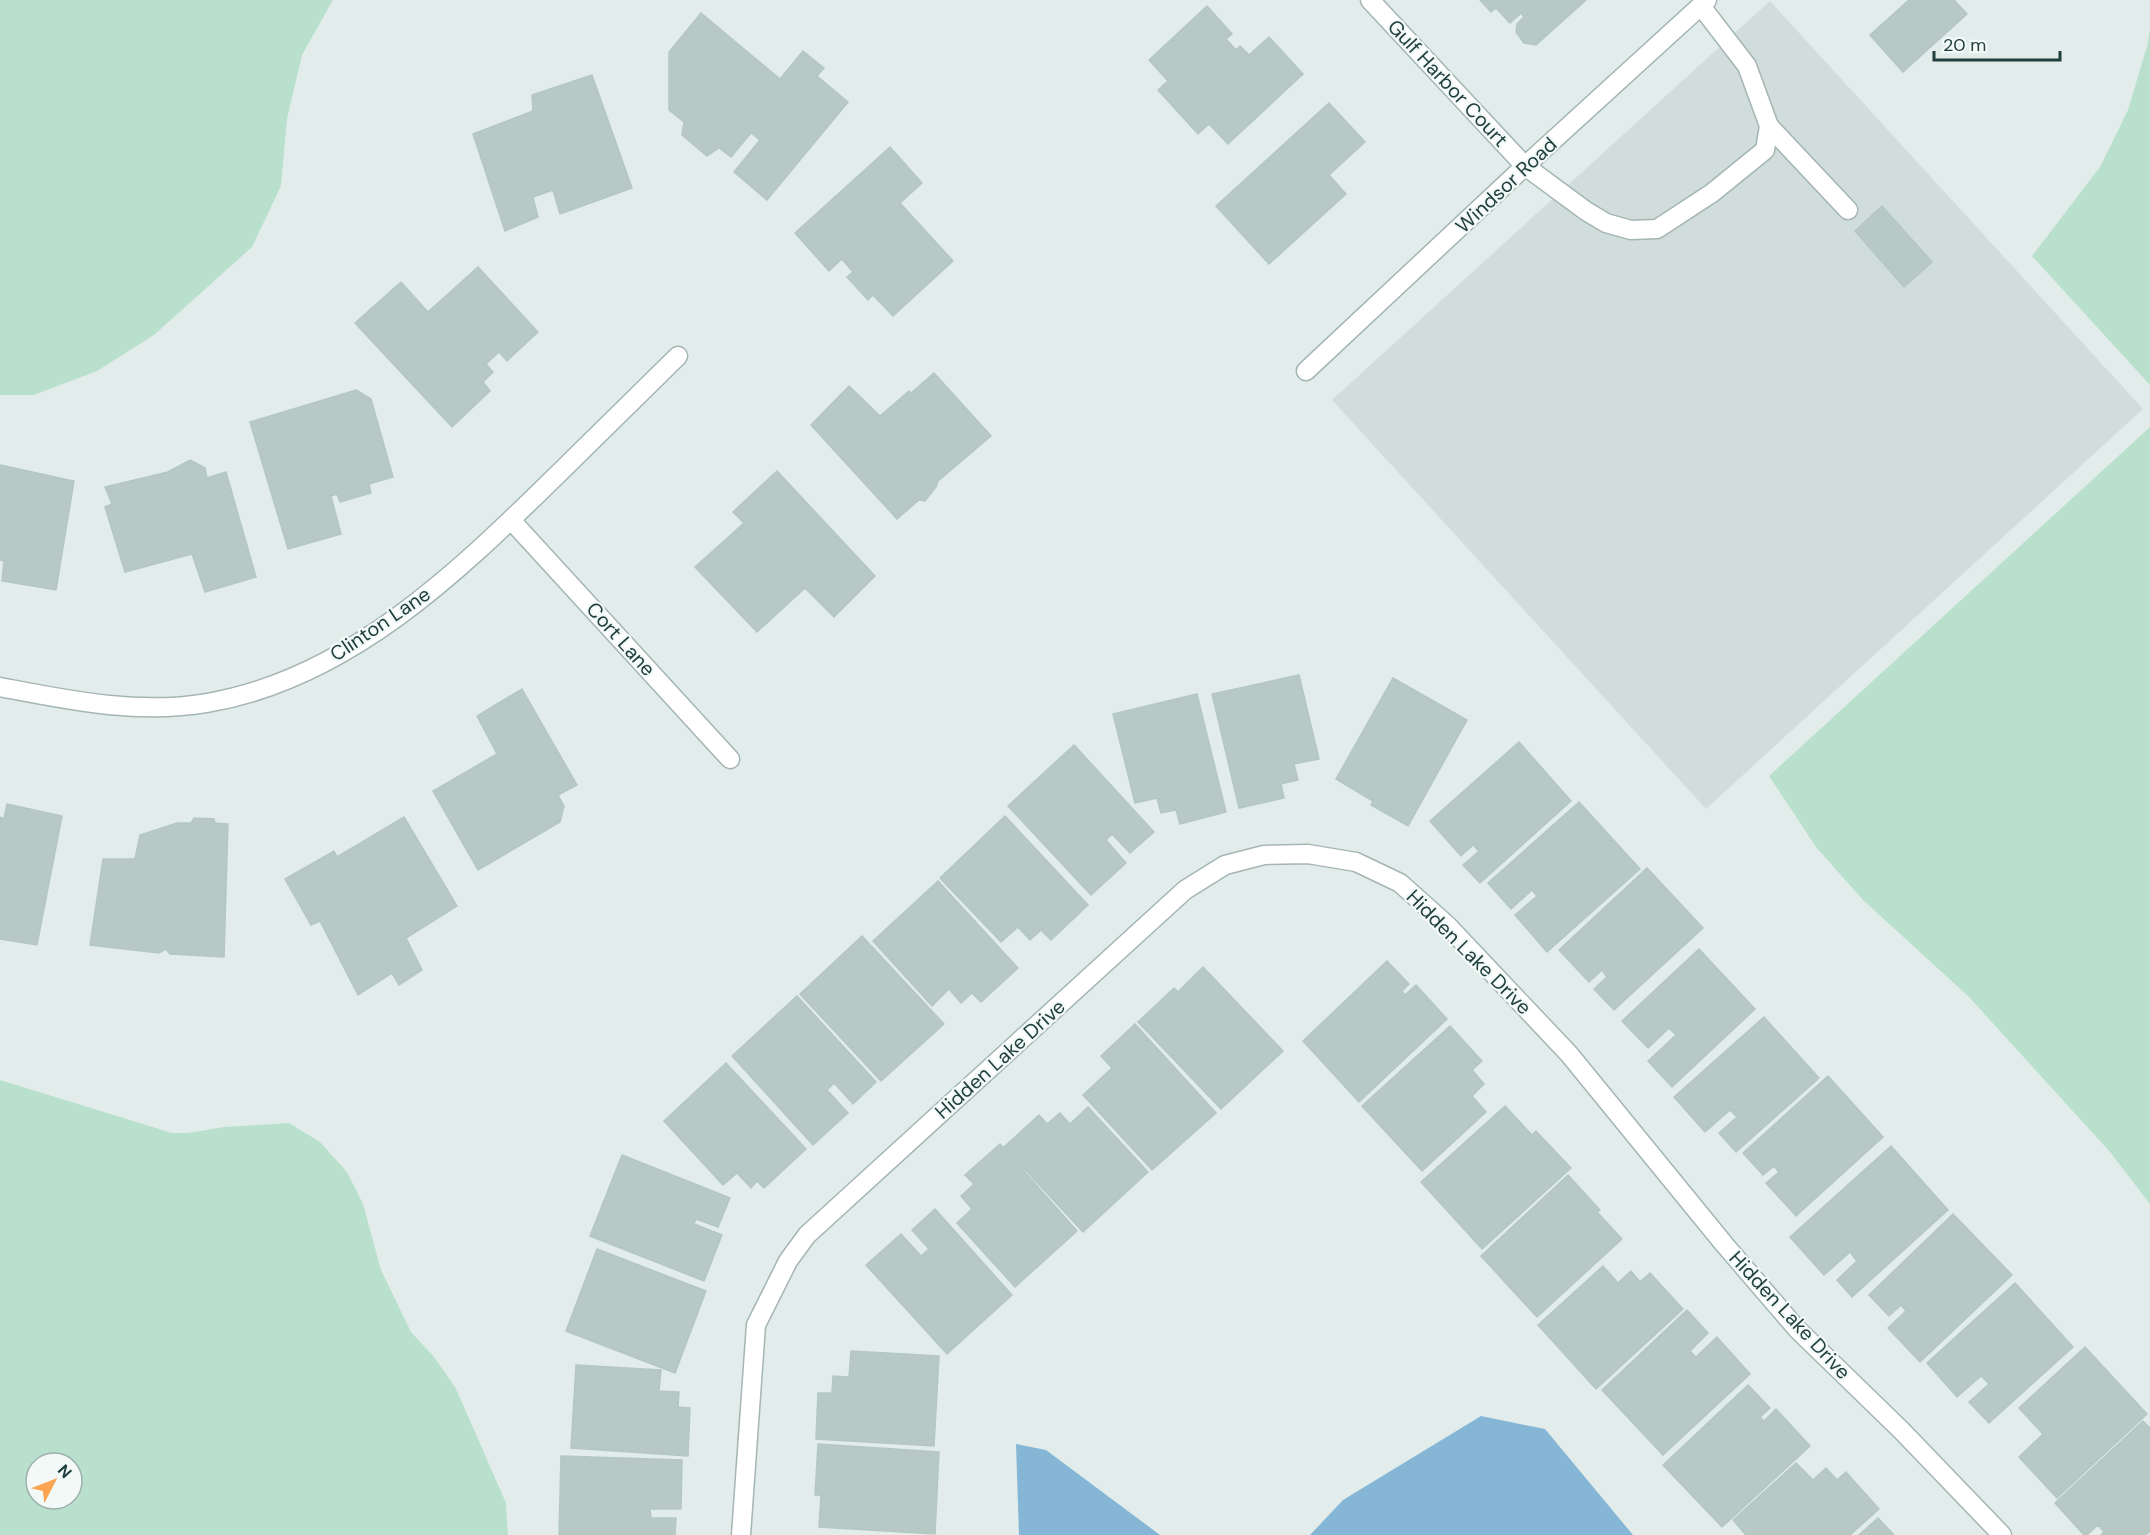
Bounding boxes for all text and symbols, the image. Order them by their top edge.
street label: Gulf Harbor Court [1382,14,1514,152]
scale bar [1934,24,2060,62]
text: 20 m [1943,33,1986,57]
street label: Windsor Road [1450,131,1562,239]
street label: Clinton Lane [325,581,435,667]
street label: Cort Lane [581,596,661,682]
street label: Hidden Lake Drive [1401,884,1537,1020]
street label: Hidden Lake Drive [929,994,1071,1124]
street label: Hidden Lake Drive [1724,1245,1856,1385]
north arrow [24,1451,84,1511]
text: N [53,1460,76,1483]

